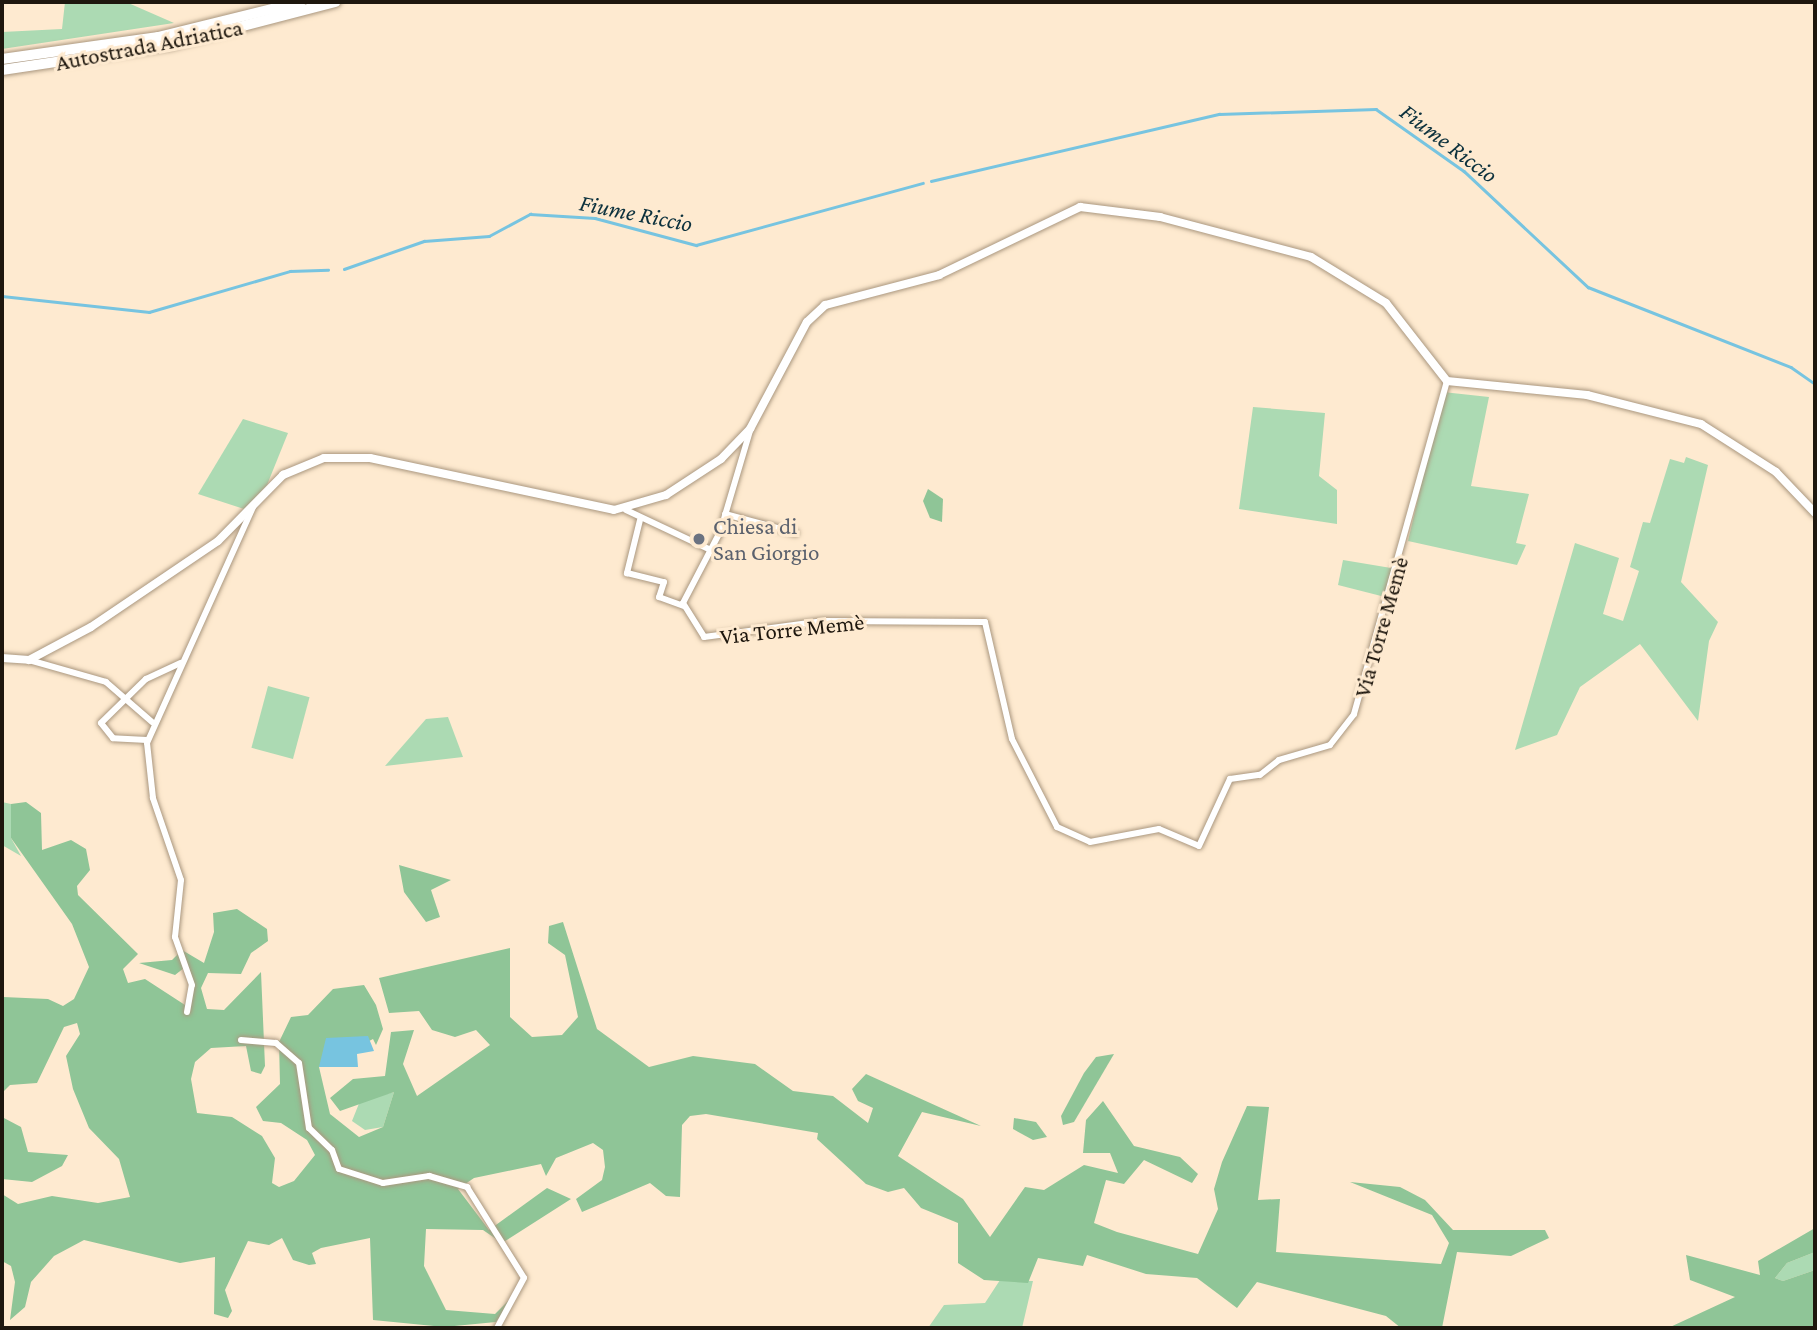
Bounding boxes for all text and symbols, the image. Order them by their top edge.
street label: Autostrada Adriatica [53,13,245,77]
water label: Fiume Riccio [1395,97,1503,189]
water label: Fiume Riccio [577,188,695,238]
place label: Chiesa di San Giorgio [713,512,819,566]
marker: Chiesa di San Giorgio [691,531,707,547]
street label: Via Torre Memè [1348,554,1414,700]
street label: Via Torre Memè [719,608,865,650]

